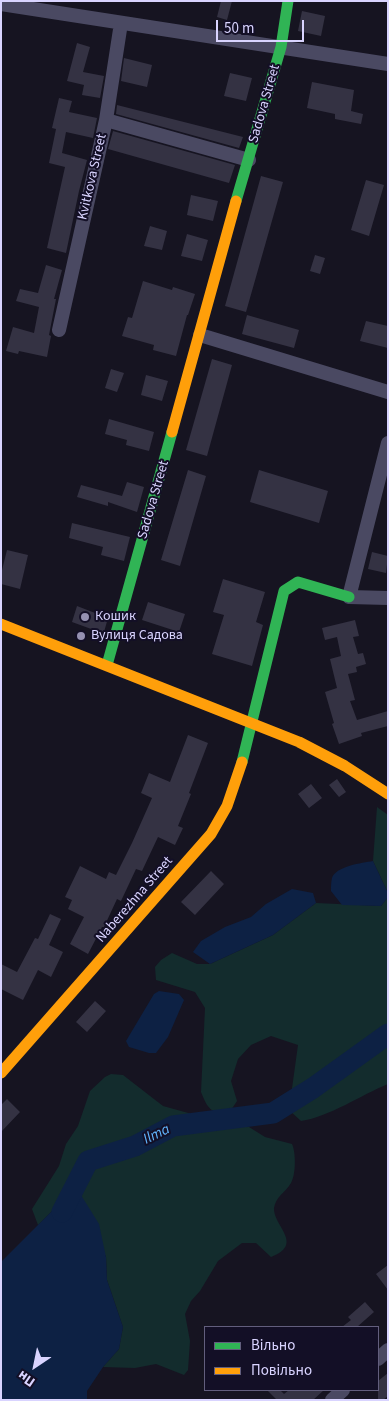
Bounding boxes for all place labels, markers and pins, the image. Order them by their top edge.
place label: Кошик [95,609,136,625]
marker: Кошик [79,611,91,623]
place label: Вулиця Садова [91,628,183,644]
marker: Вулиця Садова [75,630,87,642]

